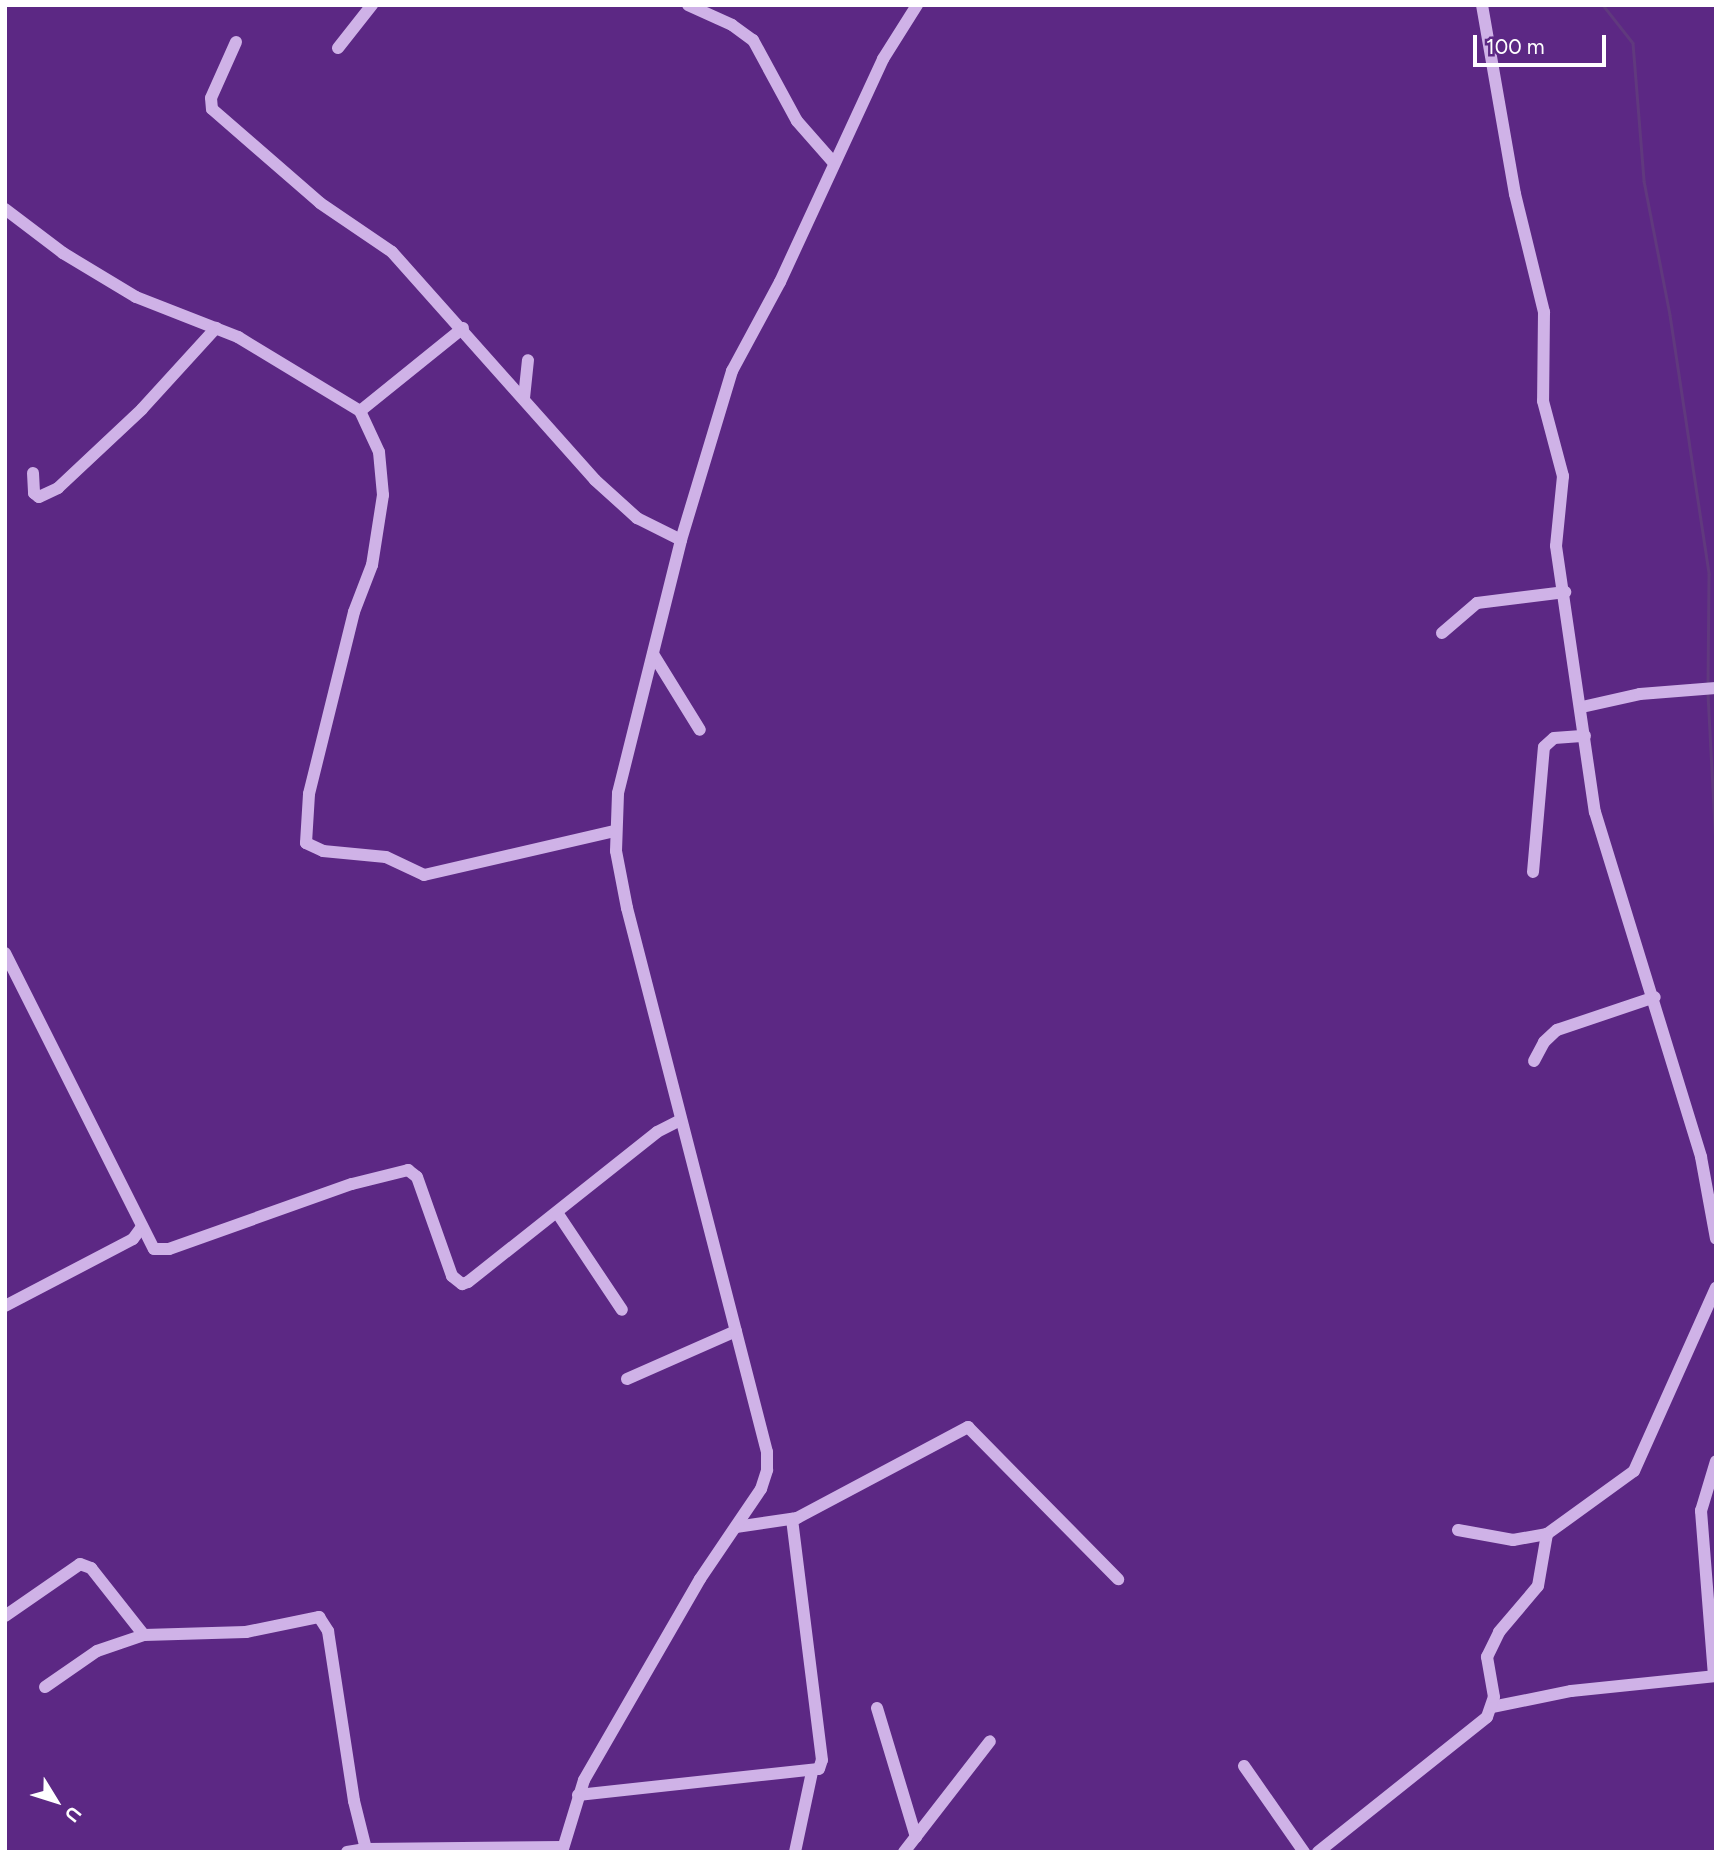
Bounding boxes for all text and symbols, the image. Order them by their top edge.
scale bar [1476,21,1609,65]
text: 100 m [1486,34,1545,59]
north arrow [21,1766,91,1836]
text: U [60,1802,86,1827]

